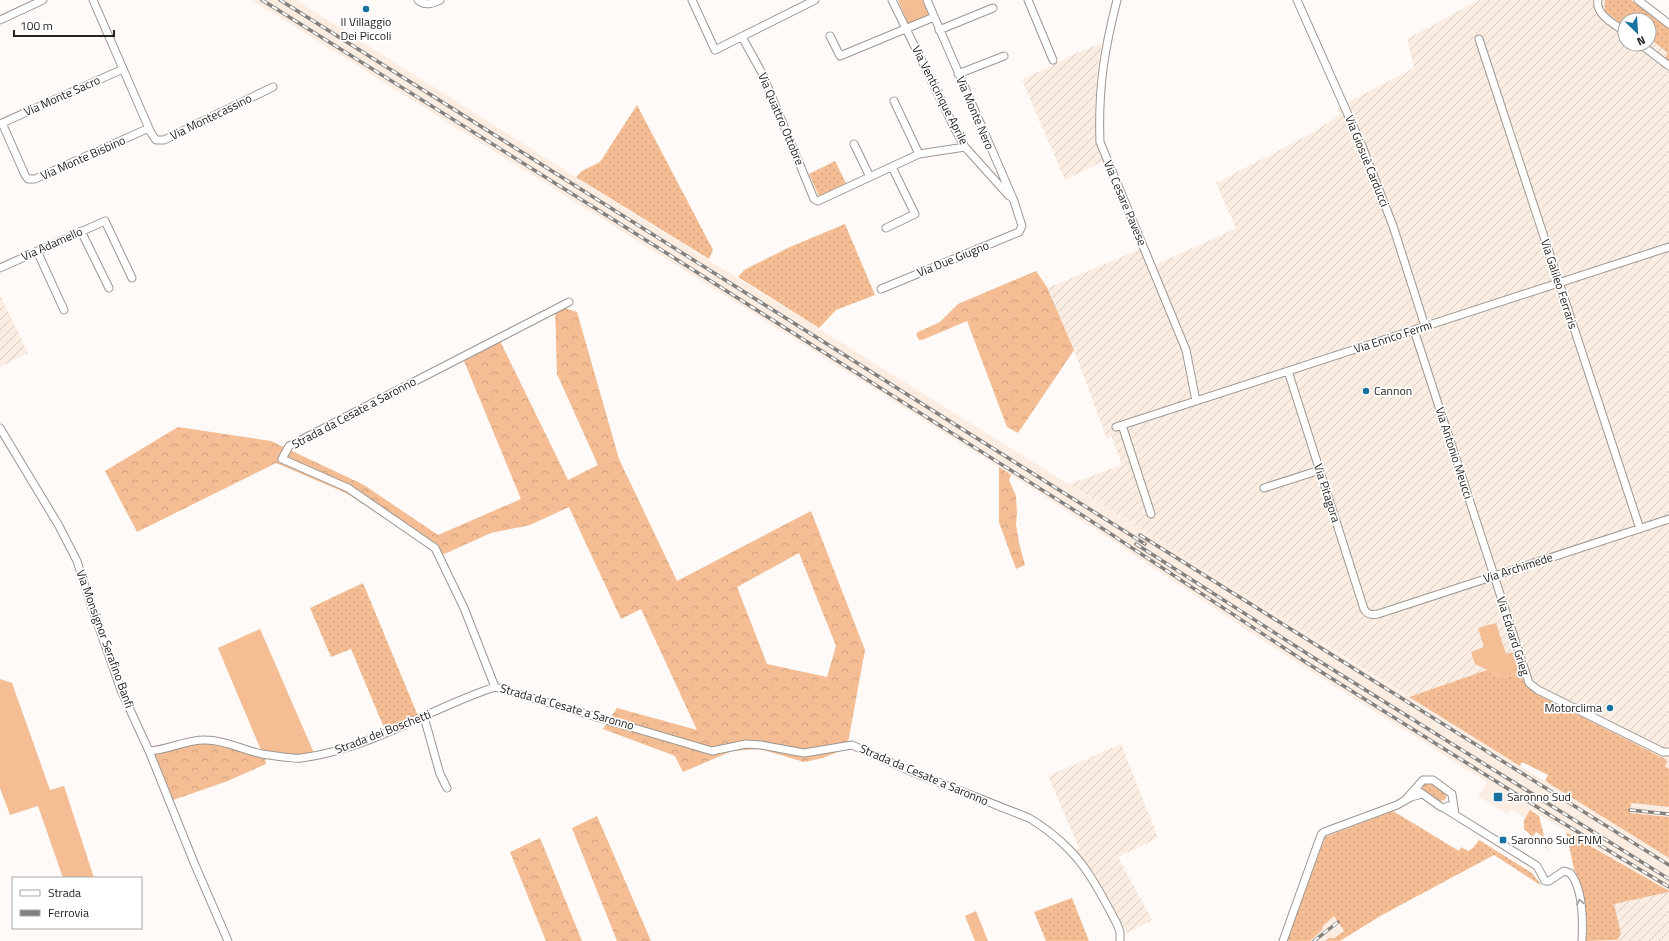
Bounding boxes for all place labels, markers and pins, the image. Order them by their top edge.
marker: Il Villaggio Dei Piccoli [361,4,371,14]
place label: Il Villaggio Dei Piccoli [341,12,391,45]
place label: Cannon [1374,381,1412,400]
marker: Cannon [1361,386,1371,396]
place label: Motorclima [1544,698,1602,717]
marker: Motorclima [1605,703,1615,713]
place label: Saronno Sud [1507,787,1571,806]
marker: Saronno Sud [1492,791,1504,803]
place label: Saronno Sud FNM [1511,830,1602,849]
marker: Saronno Sud FNM [1498,835,1508,845]

